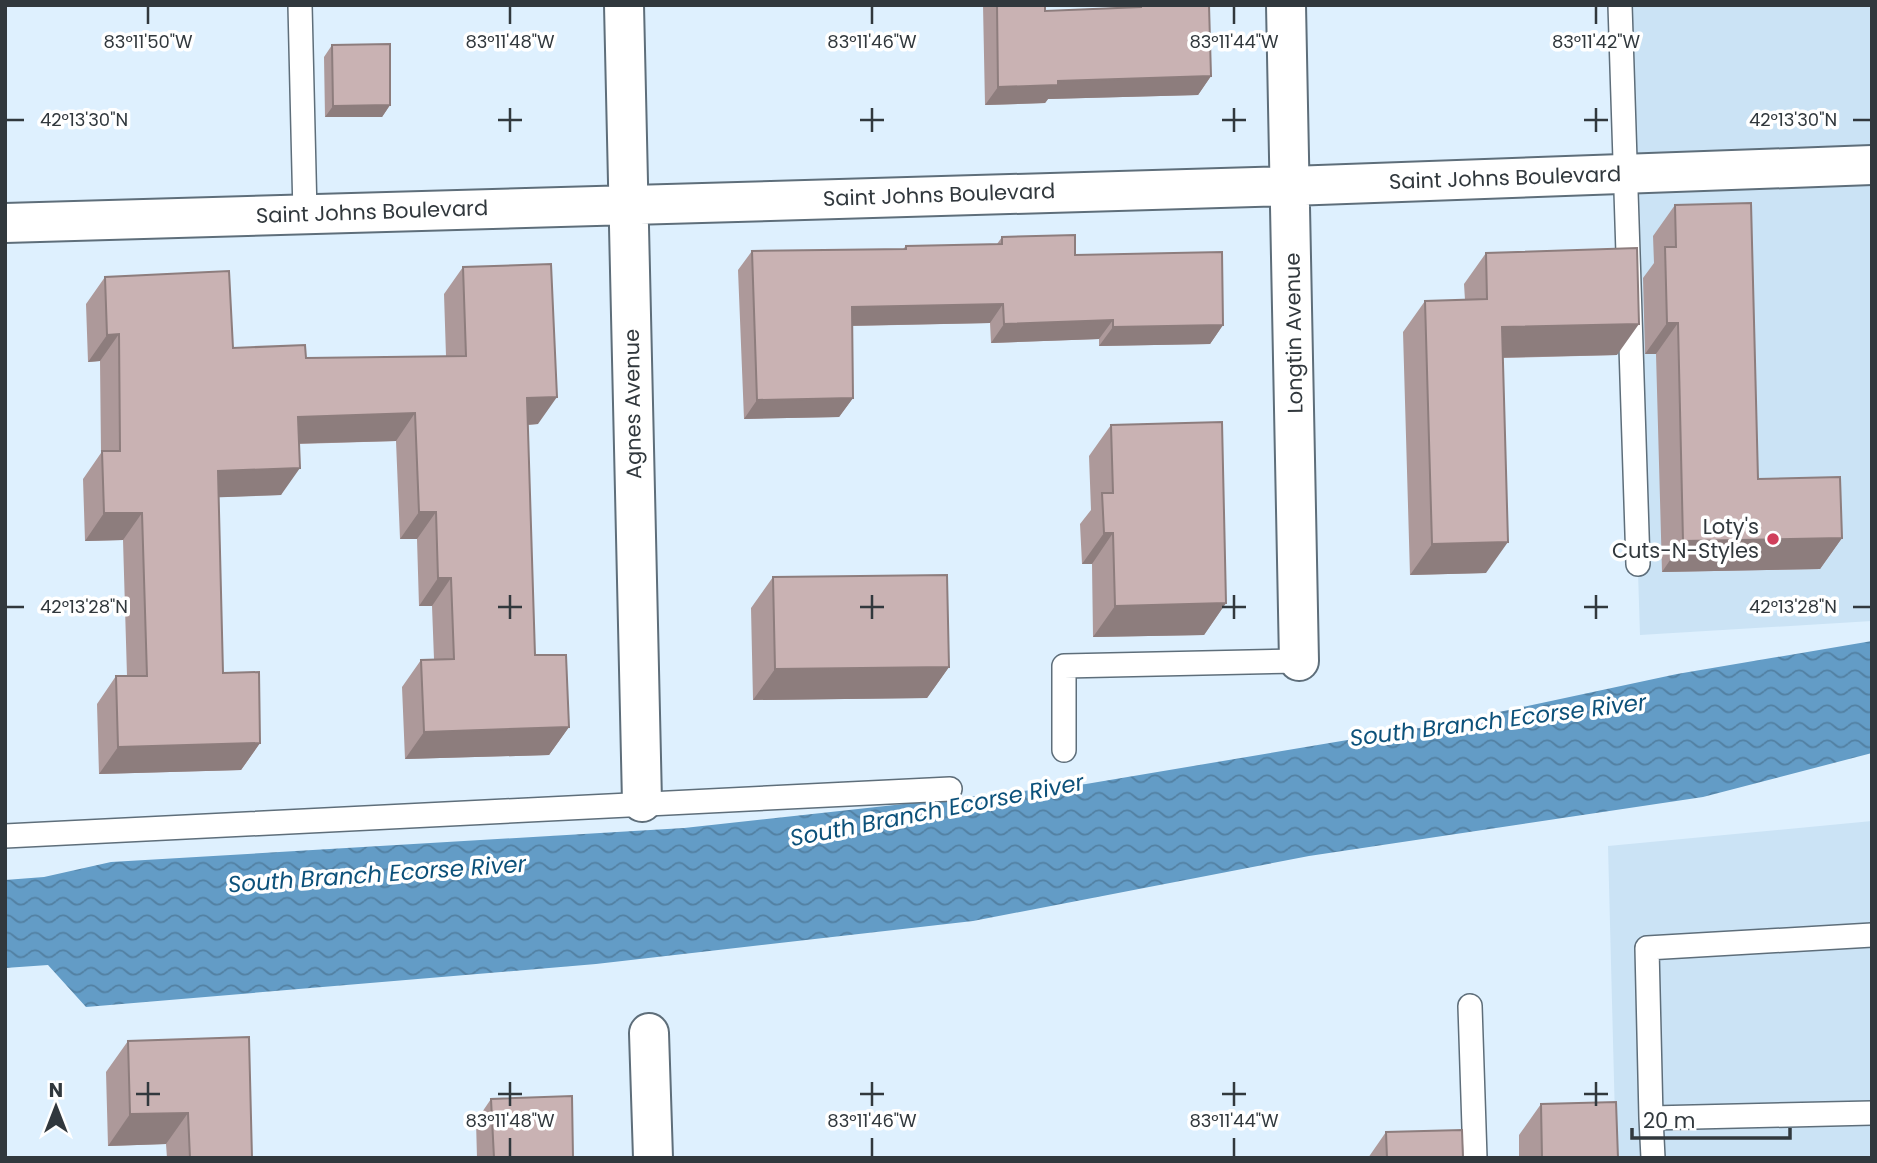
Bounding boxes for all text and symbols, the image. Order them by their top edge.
text: 83°11'50"W [103,29,193,54]
text: 83°11'48"W [465,29,555,54]
text: 83°11'46"W [827,29,917,54]
text: 83°11'44"W [1189,29,1279,54]
text: 83°11'42"W [1552,29,1641,54]
text: 42°13'30"N [40,107,128,132]
text: 42°13'30"N [1749,107,1837,132]
street label: Saint Johns Boulevard [1388,159,1622,196]
street label: Saint Johns Boulevard [822,176,1056,213]
street label: Saint Johns Boulevard [255,193,489,230]
street label: Longtin Avenue [1278,252,1309,414]
street label: Agnes Avenue [617,329,648,479]
place label: Loty's Cuts-N-Styles [1612,512,1759,565]
marker: Loty's Cuts-N-Styles [1765,531,1781,547]
text: 42°13'28"N [40,594,128,619]
text: 42°13'28"N [1749,594,1837,619]
water label: South Branch Ecorse River [1348,686,1650,754]
water label: South Branch Ecorse River [787,766,1088,854]
water label: South Branch Ecorse River [227,848,529,900]
north arrow [21,1072,91,1142]
text: N [49,1077,63,1104]
scale bar [1632,1096,1790,1140]
text: 20 m [1643,1106,1696,1135]
text: 83°11'48"W [465,1108,555,1133]
text: 83°11'46"W [827,1108,917,1133]
text: 83°11'44"W [1189,1108,1279,1133]

